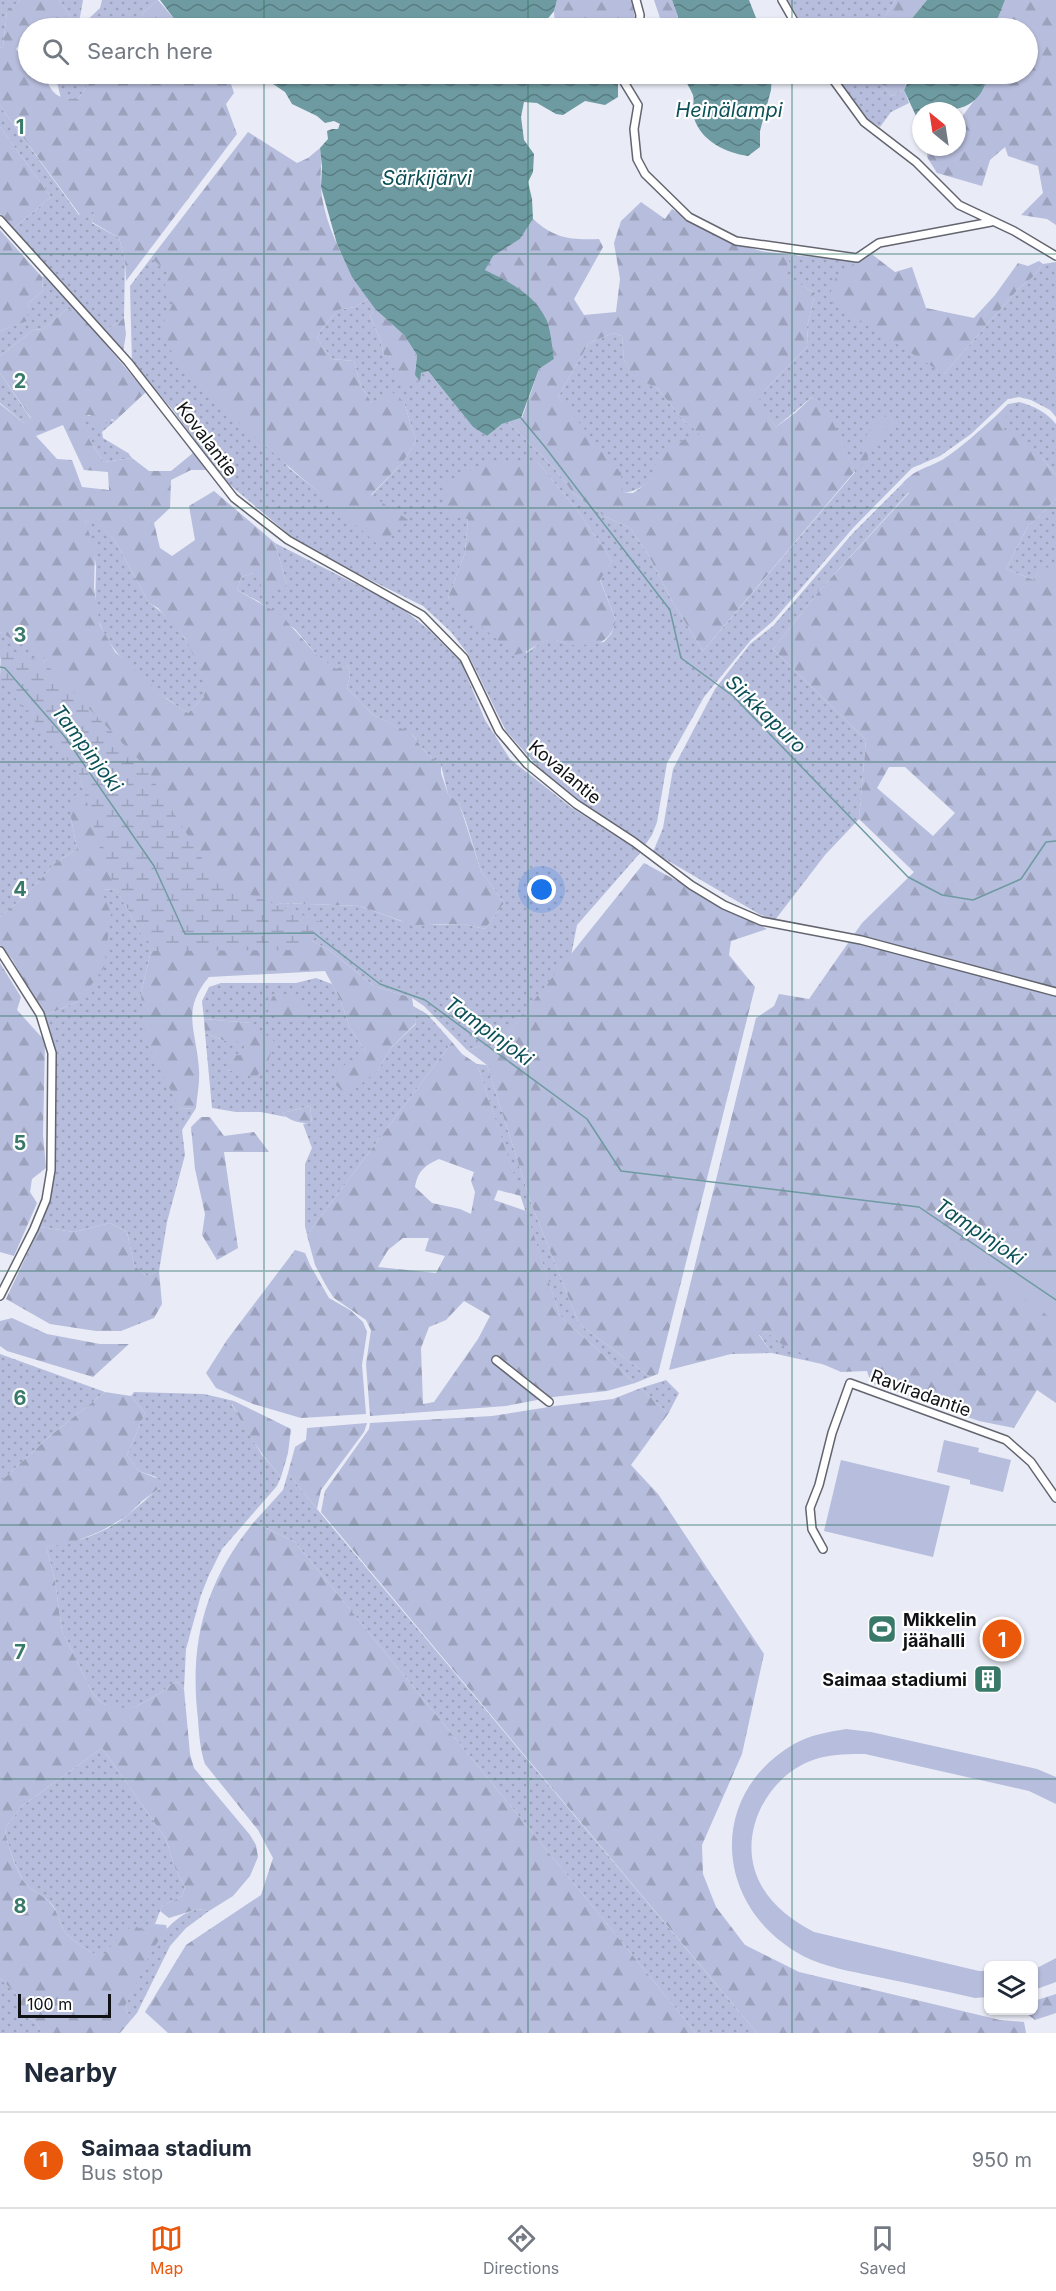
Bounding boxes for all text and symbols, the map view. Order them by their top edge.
search box [18,18,1038,84]
icon: search [39,35,72,68]
text: Search here [87,38,213,64]
water label: Heinälampi [675,98,784,122]
north arrow [912,102,966,156]
text: 1 [16,115,24,139]
water label: Särkijärvi [382,166,473,190]
text: 2 [14,369,26,393]
street label: Kovalantie [172,398,242,480]
text: 3 [14,623,26,647]
water label: Sirkkapuro [721,670,811,758]
water label: Tampinjoki [46,700,128,797]
street label: Kovalantie [525,736,605,808]
your location [527,875,556,904]
text: 4 [13,877,27,901]
water label: Tampinjoki [440,991,539,1072]
text: 5 [14,1131,26,1155]
water label: Tampinjoki [931,1193,1030,1271]
street label: Raviradantie [868,1365,974,1421]
text: 6 [14,1386,27,1410]
place label: Mikkelin jäähalli [902,1609,977,1651]
sports icon: Mikkelin jäähalli [866,1613,898,1645]
pin: 1 [982,1616,1022,1662]
text: 7 [14,1640,26,1664]
building icon: Saimaa stadiumi [972,1663,1004,1695]
place label: Saimaa stadiumi [822,1669,967,1690]
text: 8 [13,1894,27,1918]
map controls [984,1961,1038,2015]
button: layers [984,1961,1038,2015]
scale bar [18,1991,111,2018]
text: 100 m [27,1994,72,2014]
text: Nearby [24,2057,117,2088]
text: Saimaa stadium [81,2135,252,2161]
text: 1 [39,2148,48,2172]
text: 950 m [972,2148,1032,2172]
text: Bus stop [81,2161,163,2185]
tab: Map [150,2222,183,2278]
tab: Directions [483,2222,559,2278]
tab: Saved [859,2222,906,2278]

